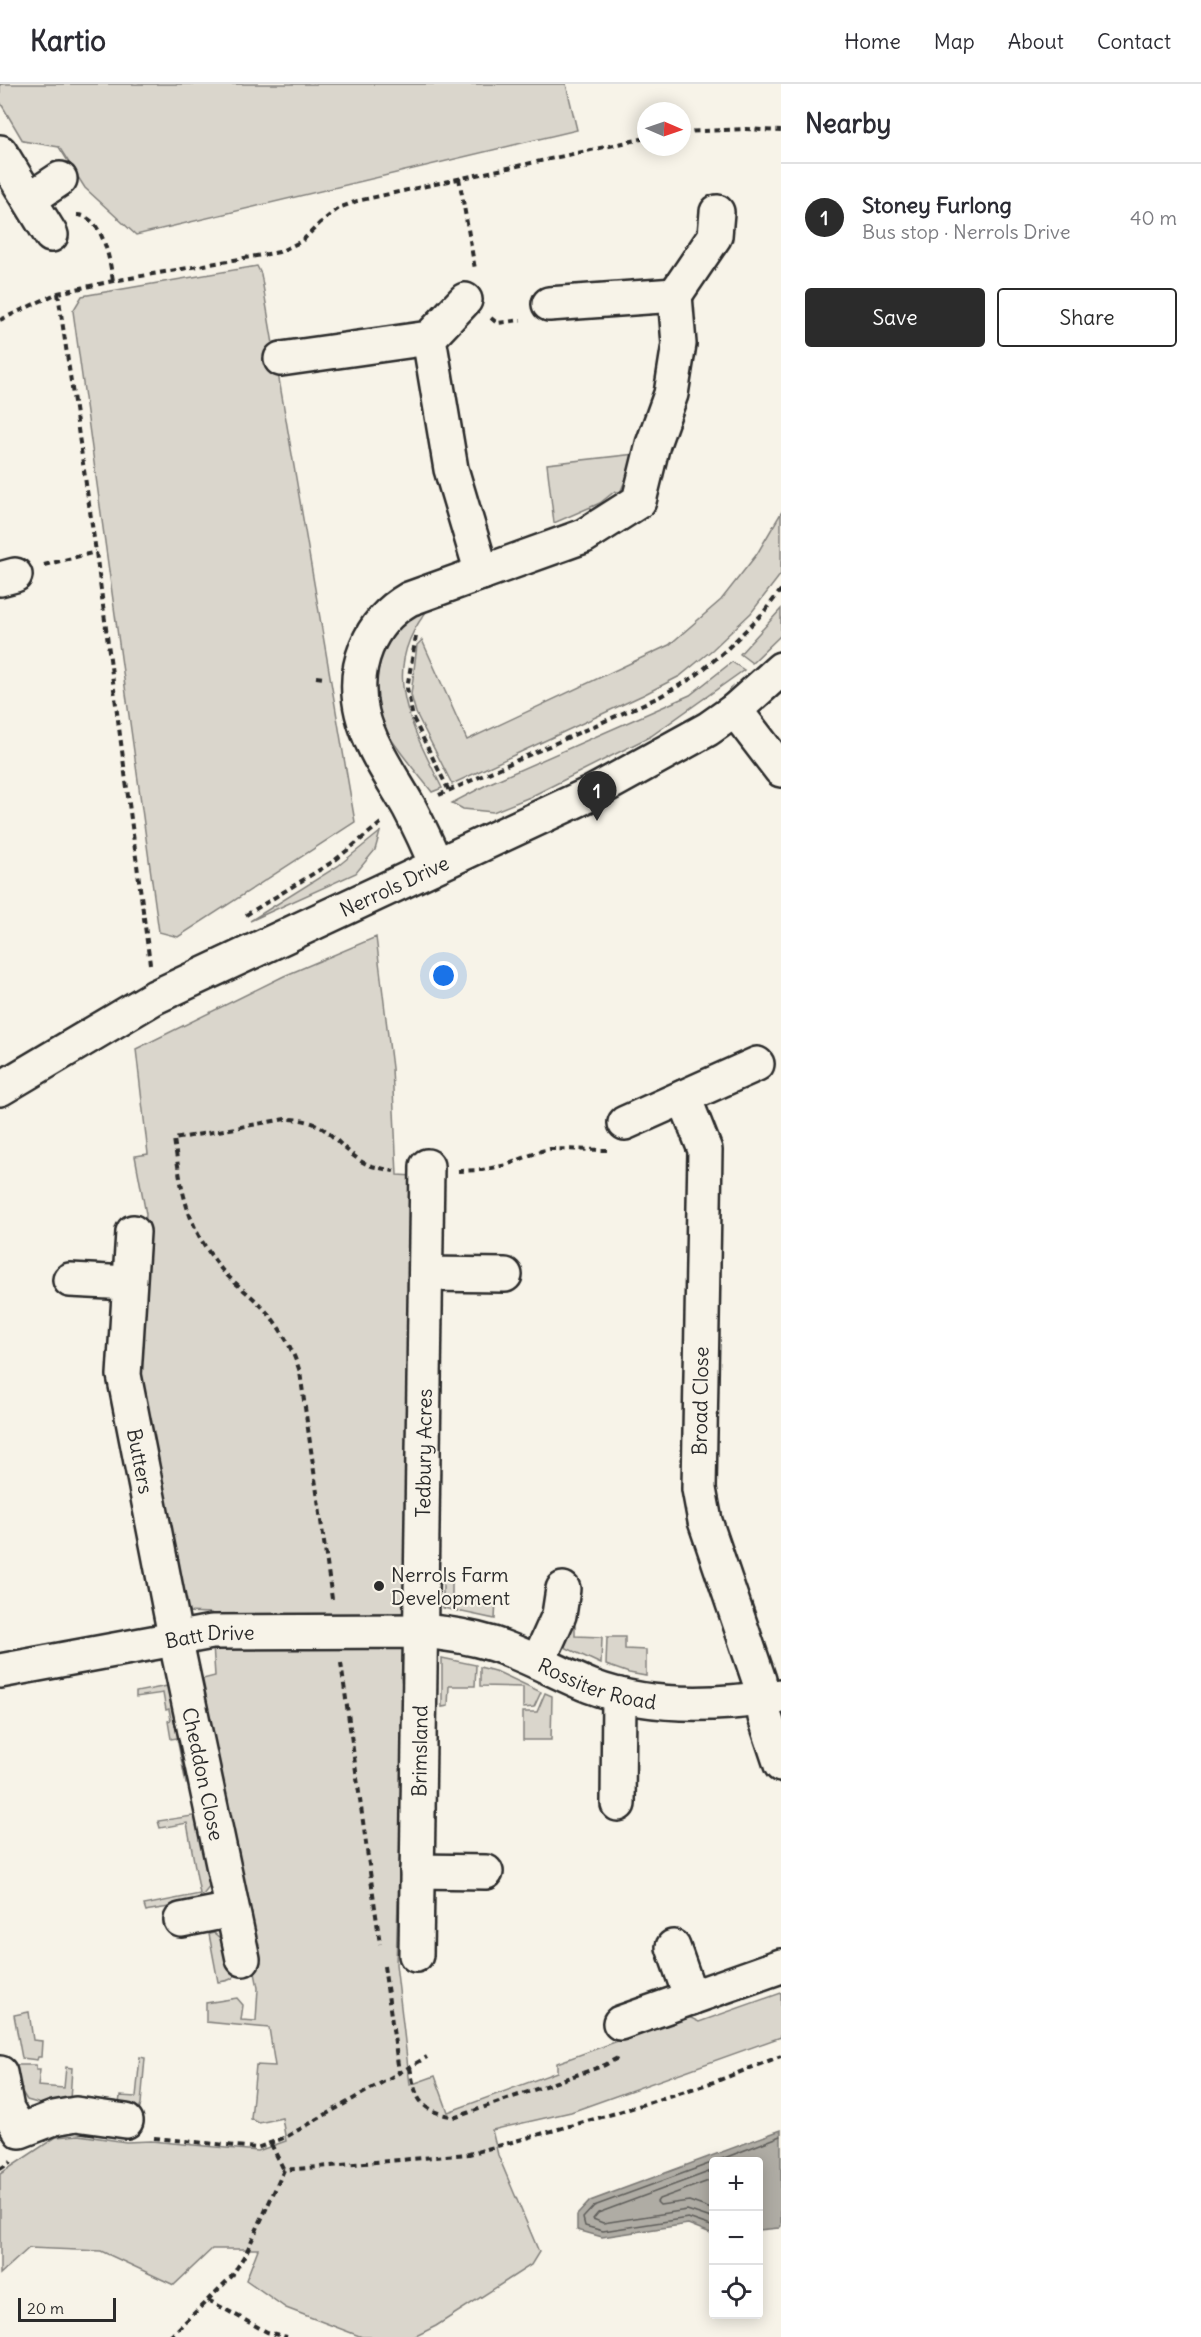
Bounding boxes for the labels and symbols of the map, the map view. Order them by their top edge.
north arrow [637,102,691,156]
pin: 1 [578,772,616,821]
street label: Nerrols Drive [335,849,453,922]
your location [429,961,458,990]
street label: Broad Close [687,1346,713,1456]
street label: Tedbury Acres [410,1388,436,1518]
street label: Butters [122,1426,159,1496]
place label: Nerrols Farm Development [391,1562,510,1610]
marker: Nerrols Farm Development [372,1579,386,1593]
street label: Batt Drive [163,1619,255,1653]
street label: Rossiter Road [534,1652,658,1714]
street label: Cheddon Close [178,1705,230,1843]
street label: Brimsland [406,1705,432,1797]
scale bar [18,2295,116,2322]

